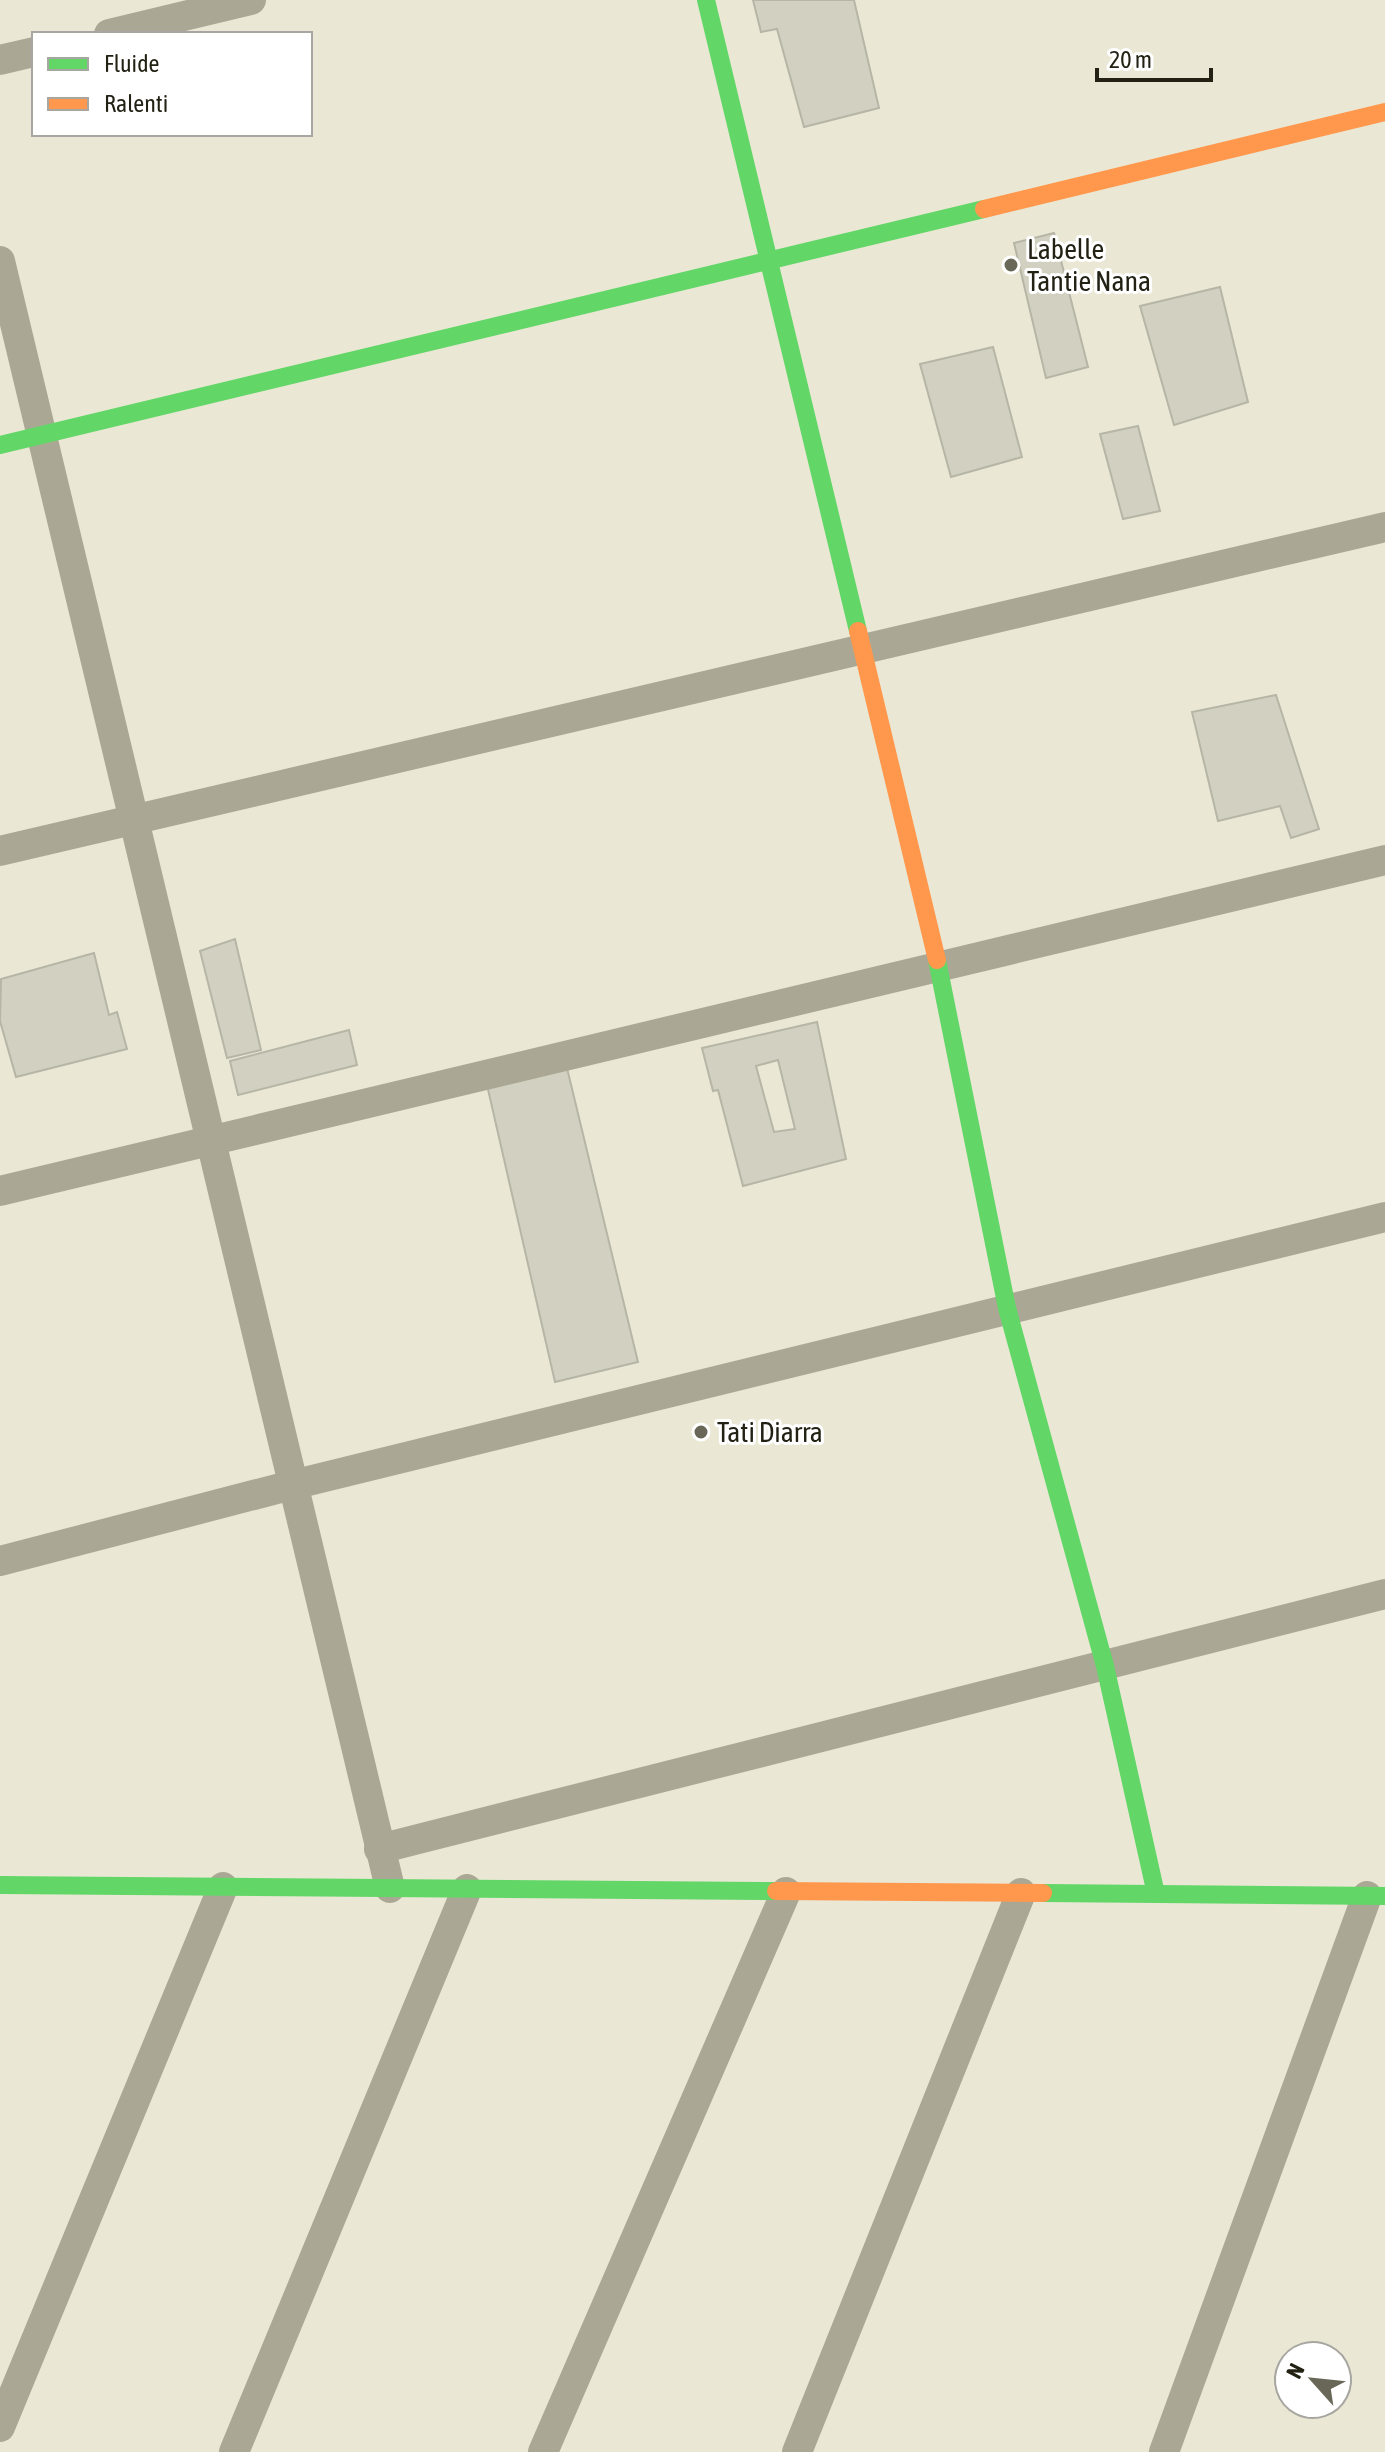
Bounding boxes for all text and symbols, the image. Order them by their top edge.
legend [32,32,312,136]
scale bar [1097,32,1211,82]
text: 20 m [1109,46,1152,73]
text: Fluide [104,50,159,77]
text: Ralenti [104,90,168,117]
place label: Labelle Tantie Nana [1027,233,1151,297]
marker: Labelle Tantie Nana [1002,256,1020,274]
place label: Tati Diarra [717,1416,823,1448]
marker: Tati Diarra [692,1423,710,1441]
north arrow [1273,2340,1353,2420]
text: N [1281,2359,1310,2383]

